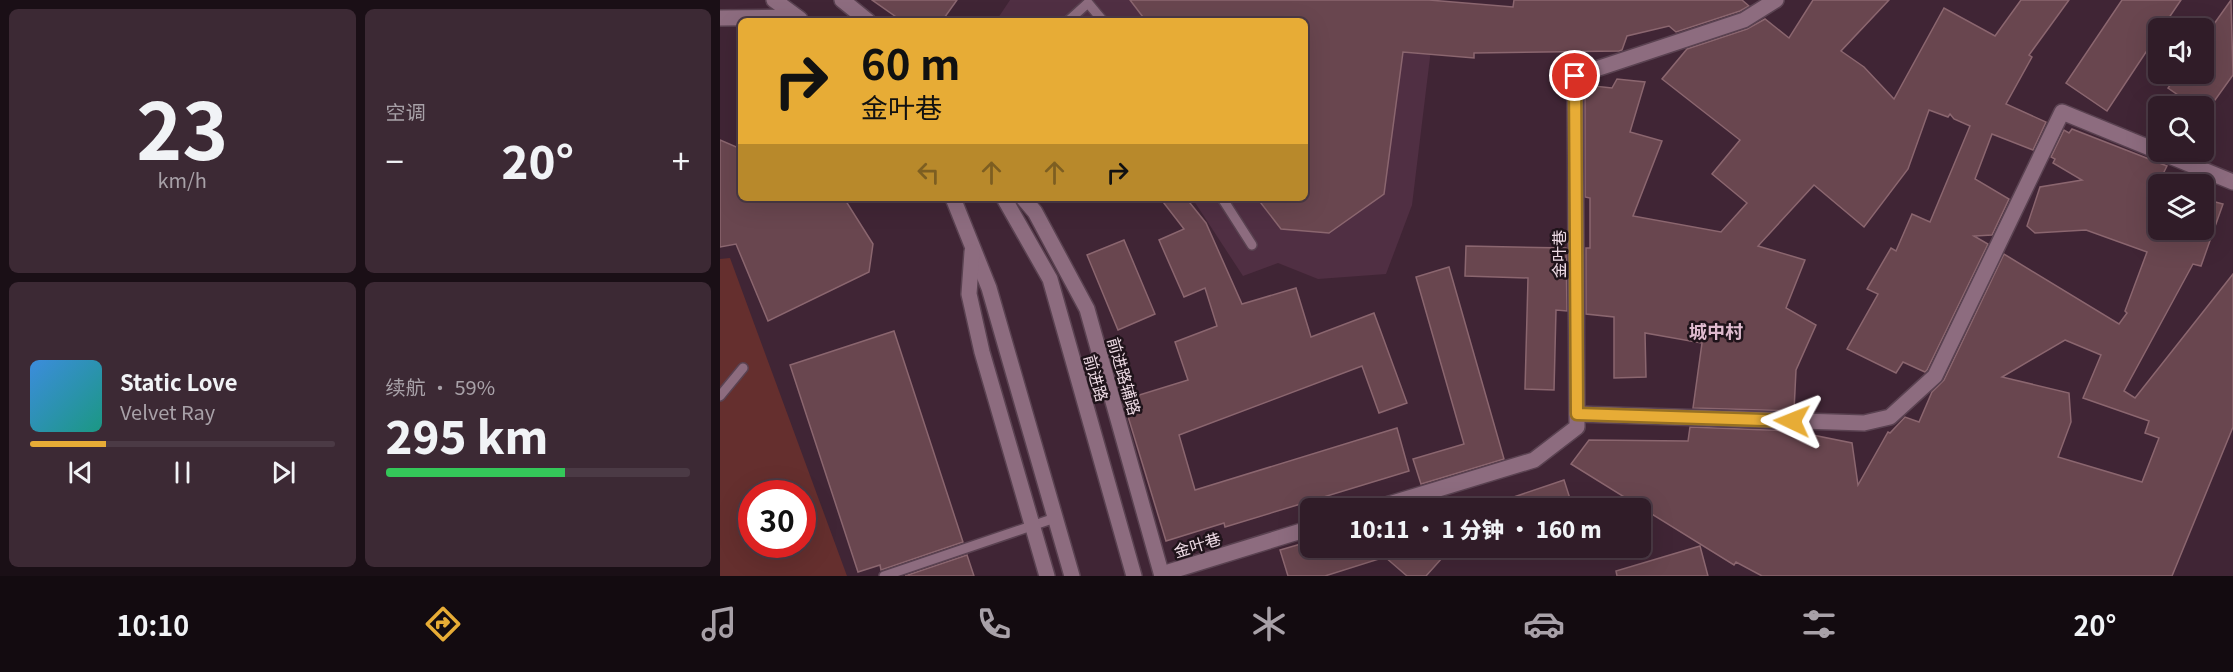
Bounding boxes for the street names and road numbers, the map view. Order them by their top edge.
street label: 金叶巷 [1546,230,1570,278]
street label: 前进路辅路 [1102,334,1148,418]
street label: 前进路 [1079,352,1115,404]
street label: 金叶巷 [1171,526,1223,562]

